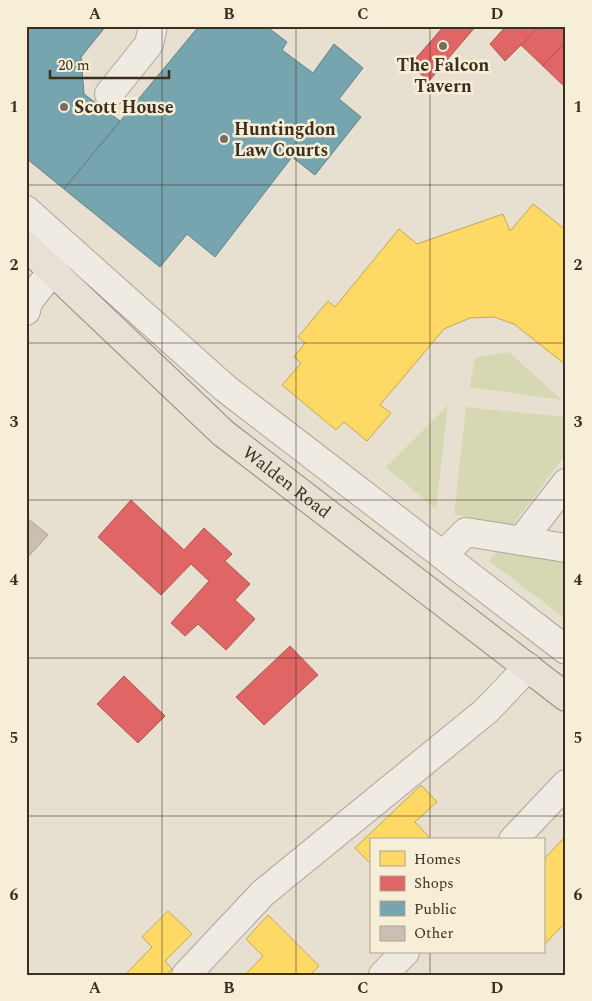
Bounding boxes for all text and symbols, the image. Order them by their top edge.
text: A [89,2,102,26]
text: B [223,2,235,26]
text: C [357,2,369,26]
text: D [491,2,504,26]
marker: The Falcon Tavern [437,40,449,52]
scale bar [50,48,169,80]
place label: The Falcon Tavern [397,52,489,100]
text: 20 m [58,54,90,77]
place label: Scott House [74,94,174,121]
text: 1 [10,95,18,119]
text: 1 [574,95,582,119]
marker: Scott House [58,101,70,113]
place label: Huntingdon Law Courts [234,116,336,164]
marker: Huntingdon Law Courts [218,133,230,145]
text: 2 [10,253,19,277]
text: 2 [574,253,583,277]
text: 3 [10,410,19,434]
text: 3 [574,410,583,434]
street label: Walden Road [236,439,337,525]
text: 4 [10,568,19,592]
text: 4 [574,568,583,592]
text: 5 [10,726,18,750]
text: 5 [574,726,582,750]
legend [370,838,544,954]
text: Homes [414,848,461,871]
text: Shops [414,872,454,895]
text: 6 [10,883,19,907]
text: 6 [574,883,583,907]
text: Public [414,898,457,921]
text: Other [414,922,453,945]
text: A [89,976,102,1000]
text: B [223,976,235,1000]
text: C [357,976,369,1000]
text: D [491,976,504,1000]

